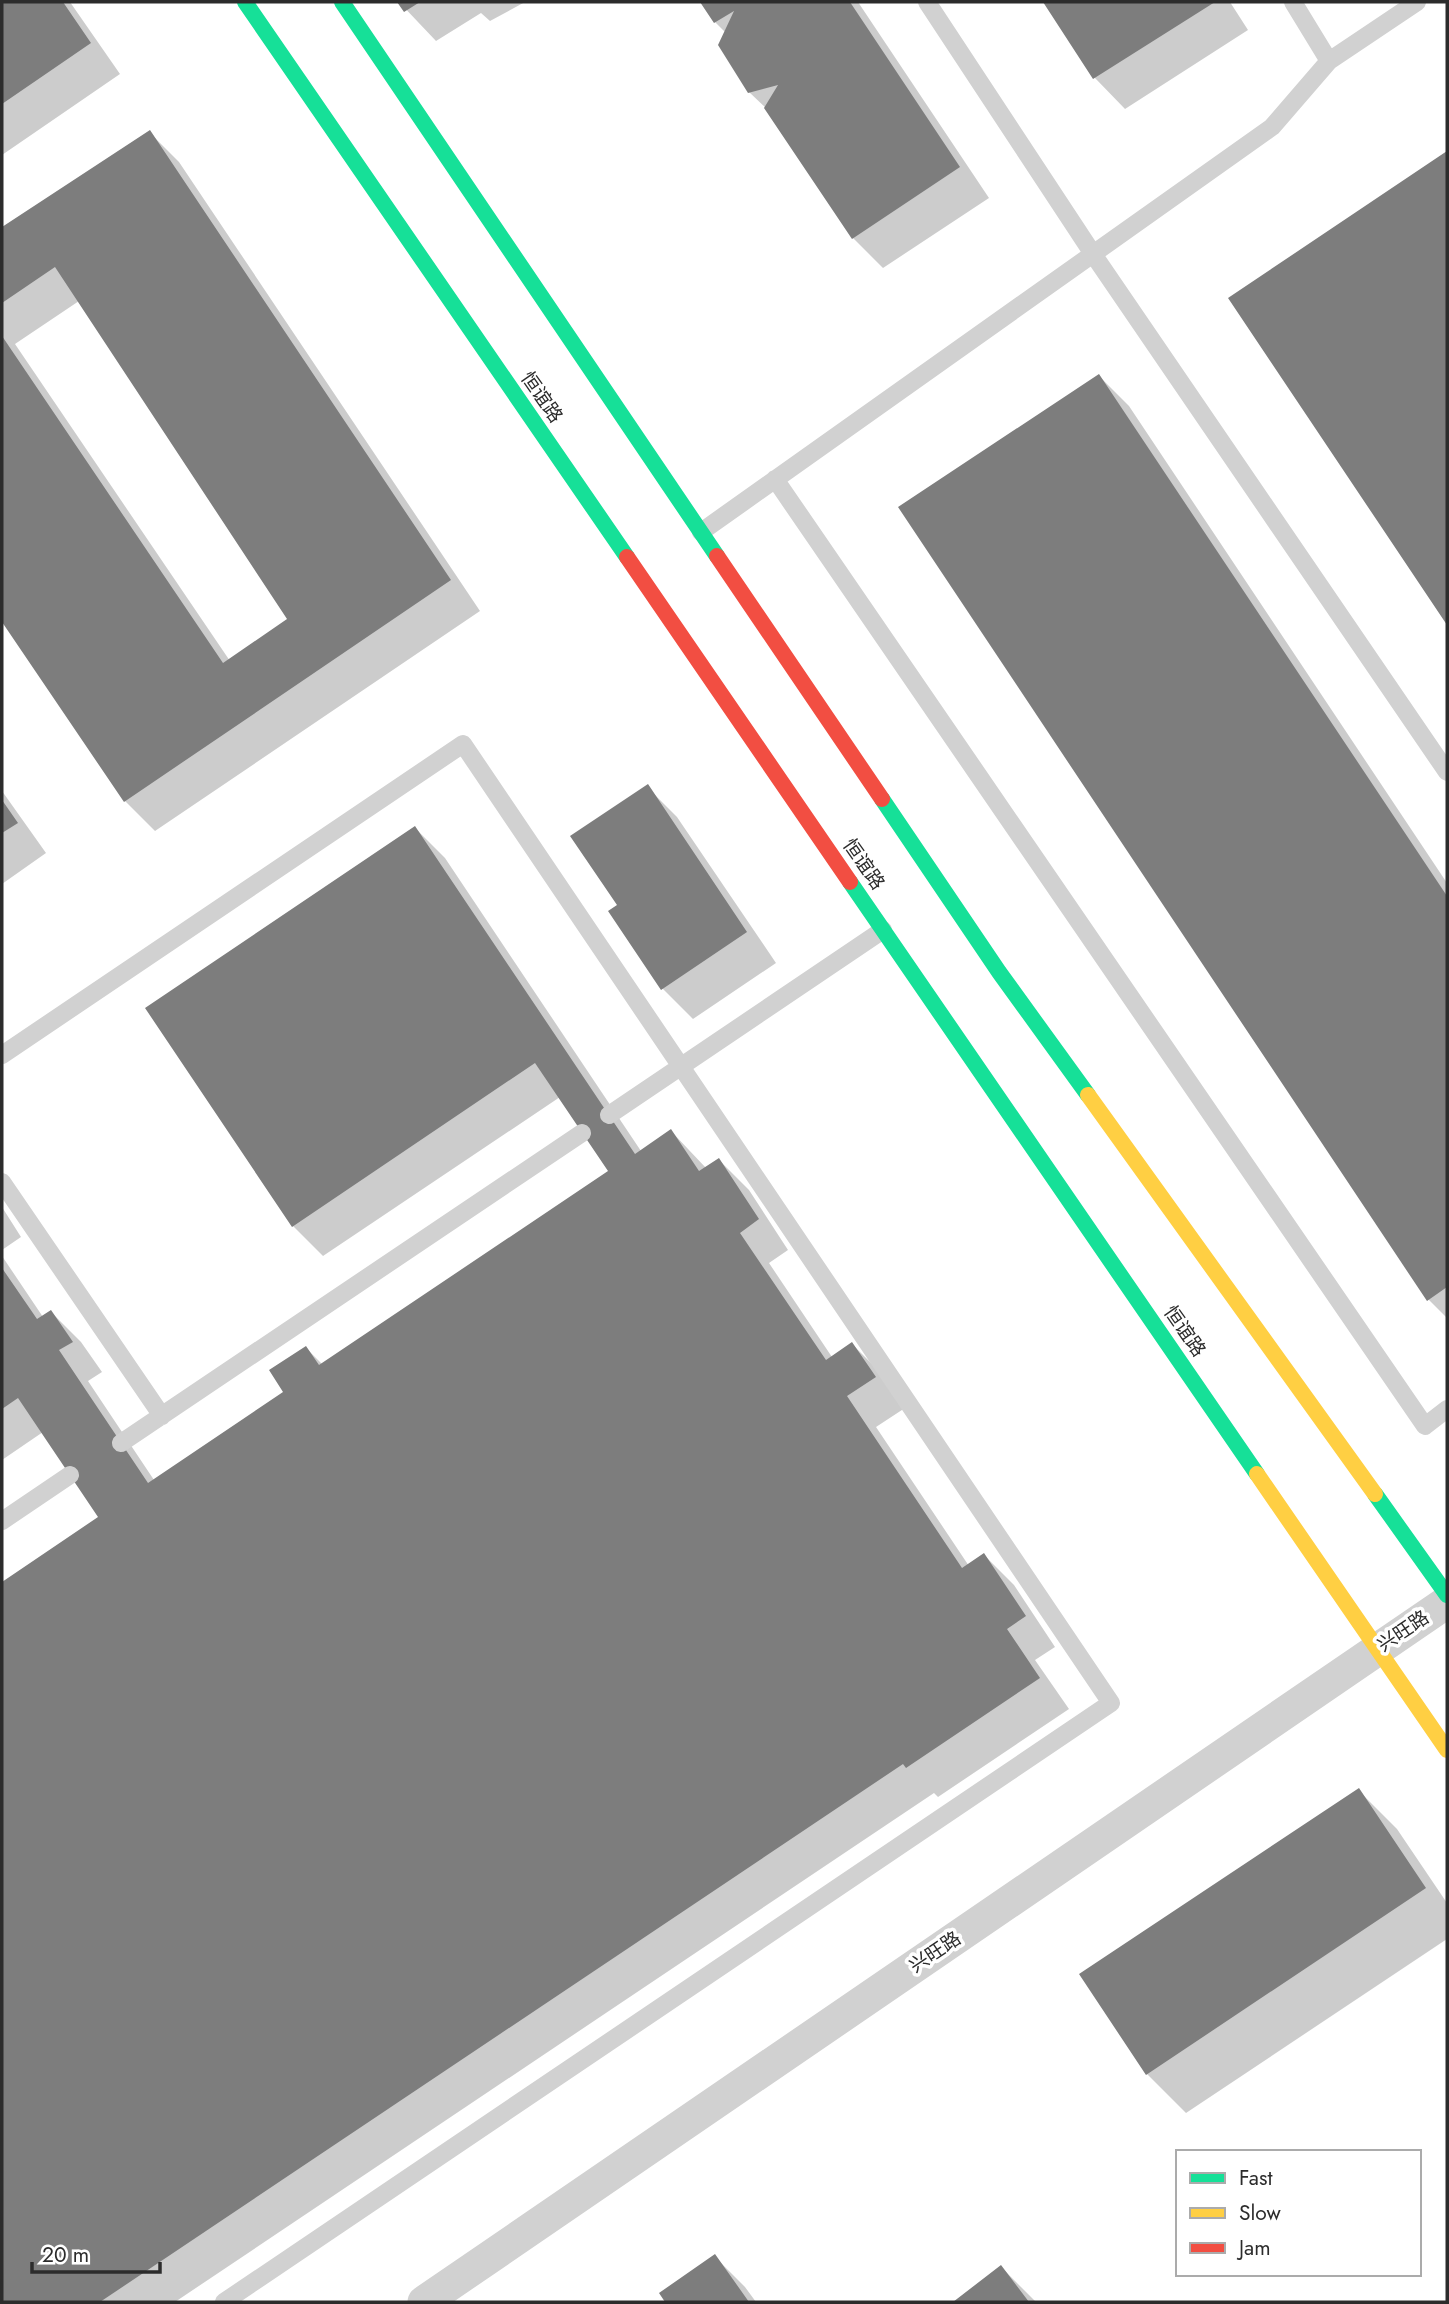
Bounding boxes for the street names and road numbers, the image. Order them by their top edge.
street label: 恒谊路 [515,366,569,428]
street label: 恒谊路 [837,833,891,895]
street label: 恒谊路 [1158,1300,1212,1362]
street label: 兴旺路 [1372,1604,1434,1658]
street label: 兴旺路 [904,1925,966,1979]

